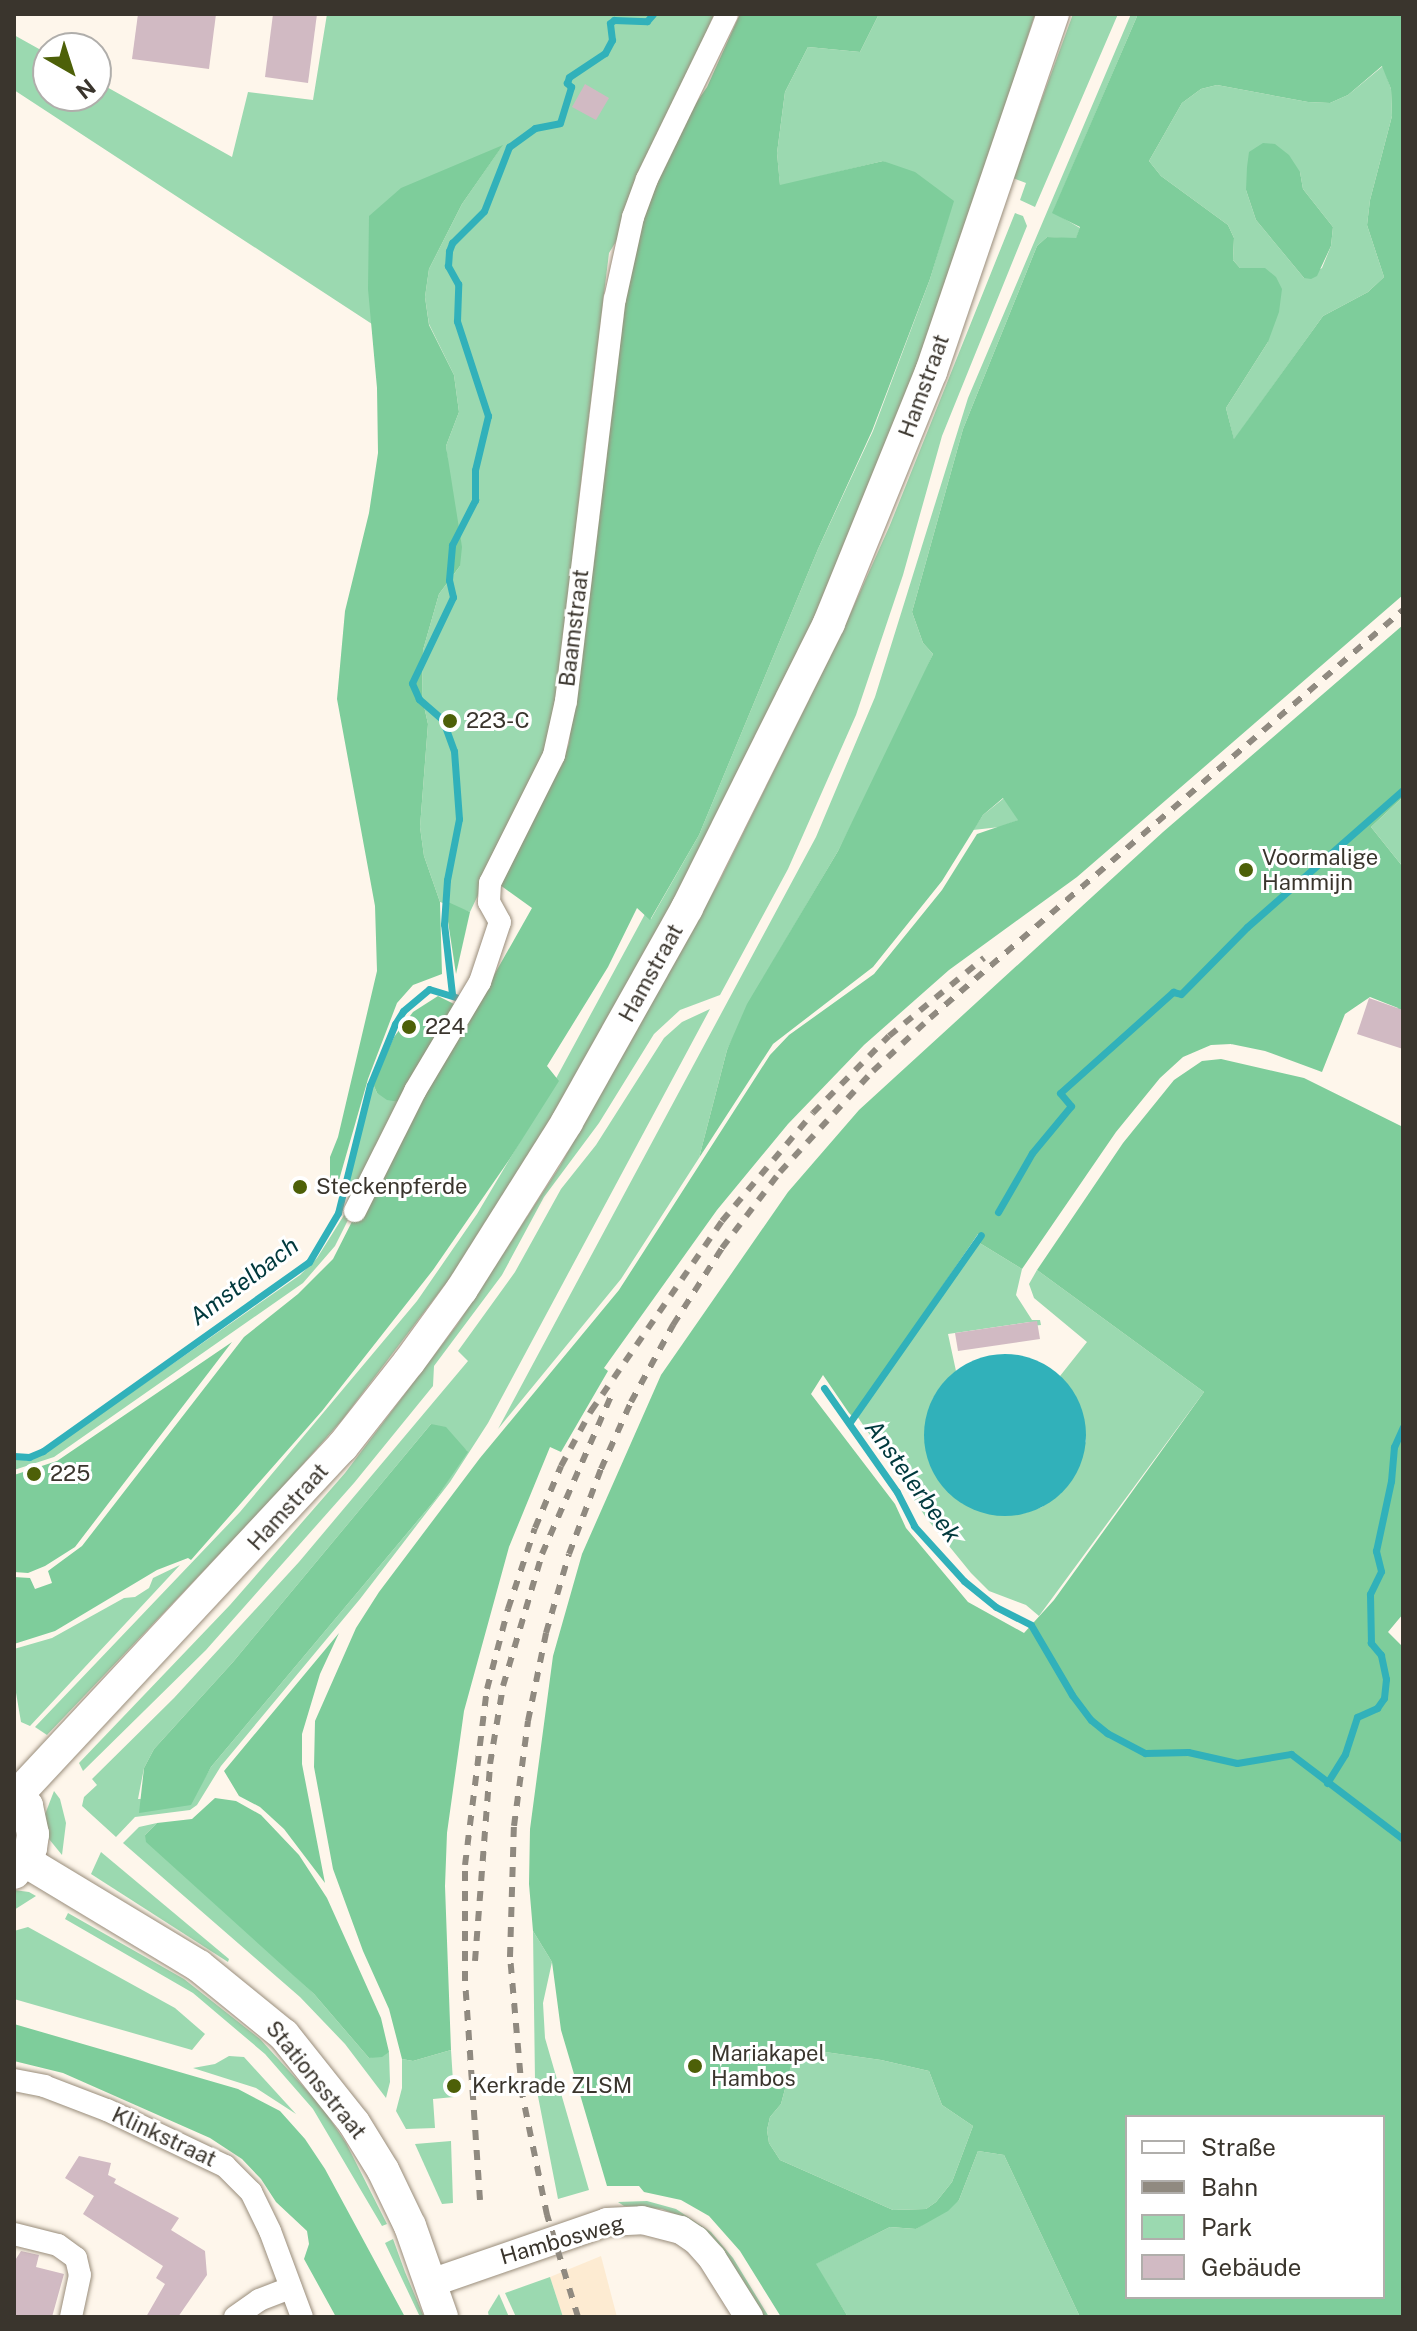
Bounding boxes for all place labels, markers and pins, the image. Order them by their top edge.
place label: 223-C [466,708,530,734]
marker: 223-C [441,712,459,730]
place label: Voormalige Hammijn [1262,844,1378,896]
marker: Voormalige Hammijn [1237,861,1255,879]
place label: 224 [425,1014,465,1040]
marker: 224 [400,1018,418,1036]
place label: Steckenpferde [316,1174,468,1200]
marker: Steckenpferde [291,1178,309,1196]
place label: 225 [50,1461,90,1487]
marker: 225 [25,1465,43,1483]
place label: Mariakapel Hambos [711,2040,825,2092]
marker: Mariakapel Hambos [686,2057,704,2075]
place label: Kerkrade ZLSM [472,2073,632,2099]
marker: Kerkrade ZLSM [443,2075,465,2097]

